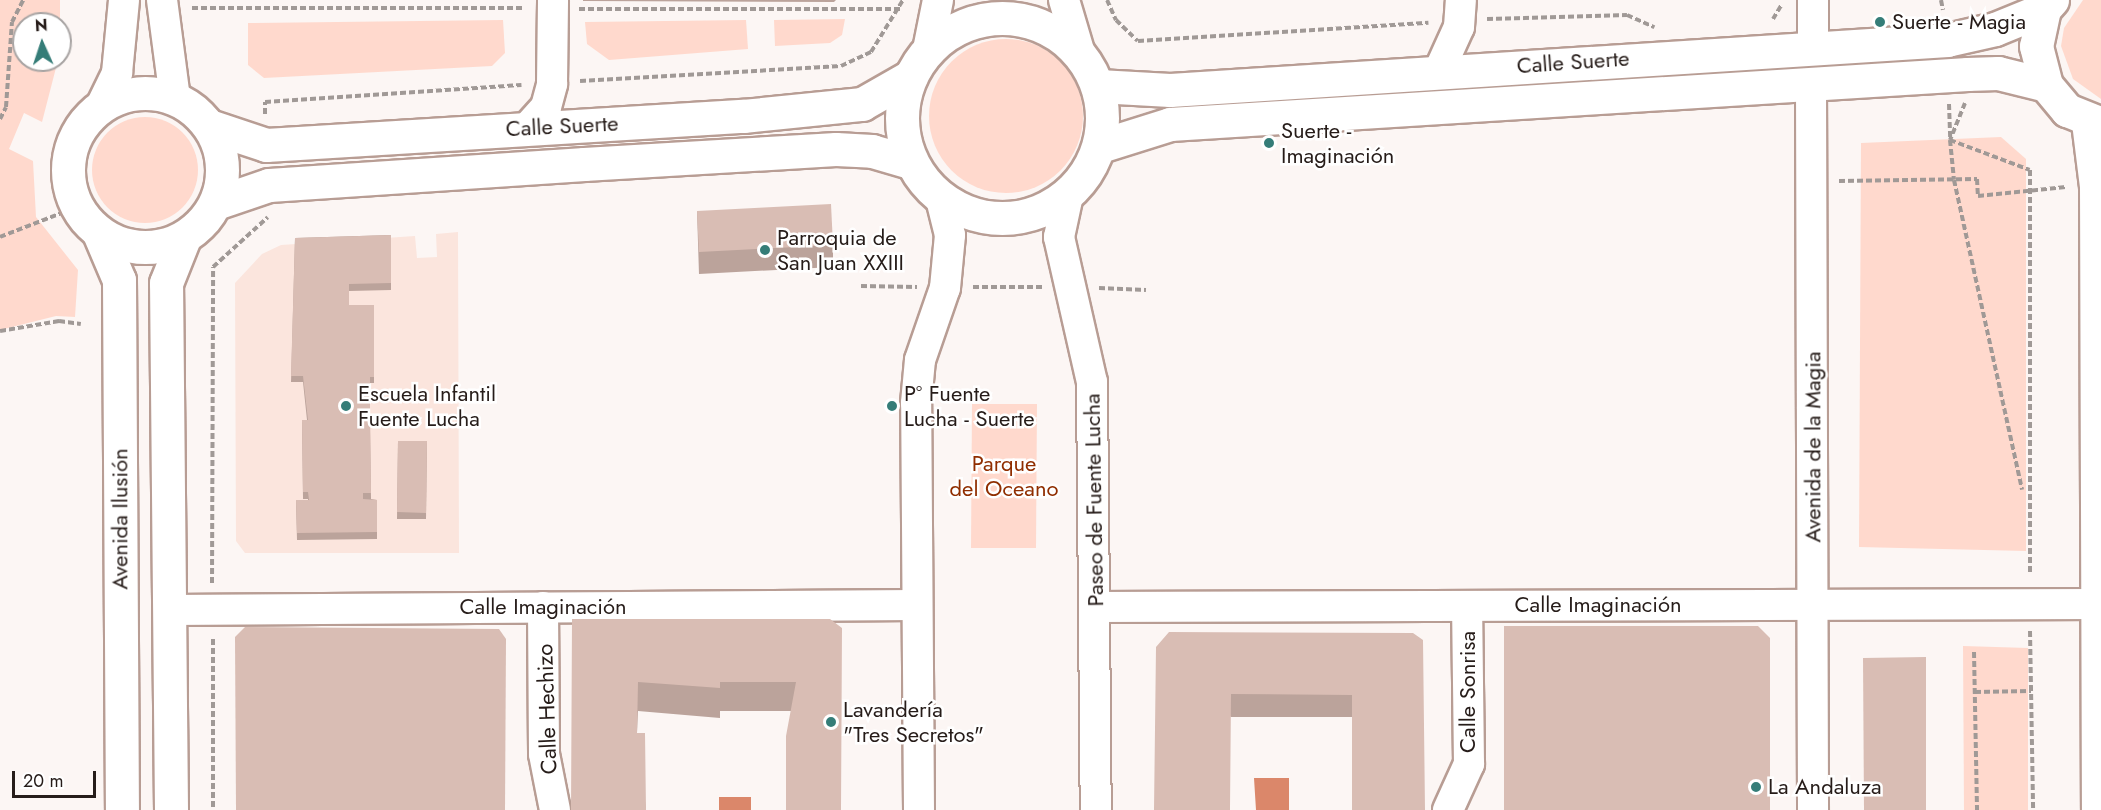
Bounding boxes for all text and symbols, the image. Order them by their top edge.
place label: Suerte - Magia [1892,9,2026,35]
north arrow [12,12,72,72]
text: N [34,14,48,37]
marker: Suerte - Magia [1873,15,1887,29]
street label: Calle Suerte [1516,45,1630,79]
street label: Calle Suerte [505,110,619,142]
place label: Suerte - Imaginación [1281,117,1394,168]
marker: Suerte - Imaginación [1262,136,1276,150]
place label: Parroquia de San Juan XXIII [777,224,904,276]
marker: Parroquia de San Juan XXIII [758,243,772,257]
street label: Avenida de la Magia [1800,351,1826,543]
place label: Escuela Infantil Fuente Lucha [358,380,496,432]
place label: Pº Fuente Lucha - Suerte [904,380,1035,432]
street label: Paseo de Fuente Lucha [1079,393,1109,607]
marker: Escuela Infantil Fuente Lucha [339,399,353,413]
marker: Pº Fuente Lucha - Suerte [885,399,899,413]
street label: Avenida Ilusión [107,448,133,590]
park label: Parque del Oceano [950,450,1058,502]
street label: Calle Imaginación [1514,592,1682,618]
street label: Calle Imaginación [459,594,627,620]
street label: Calle Sonrisa [1455,631,1481,753]
street label: Calle Hechizo [532,643,562,775]
place label: Lavandería "Tres Secretos" [843,696,984,748]
marker: Lavandería "Tres Secretos" [824,715,838,729]
scale bar [15,759,99,797]
text: 20 m [23,768,63,794]
place label: La Andaluza [1768,774,1882,800]
marker: La Andaluza [1749,780,1763,794]

